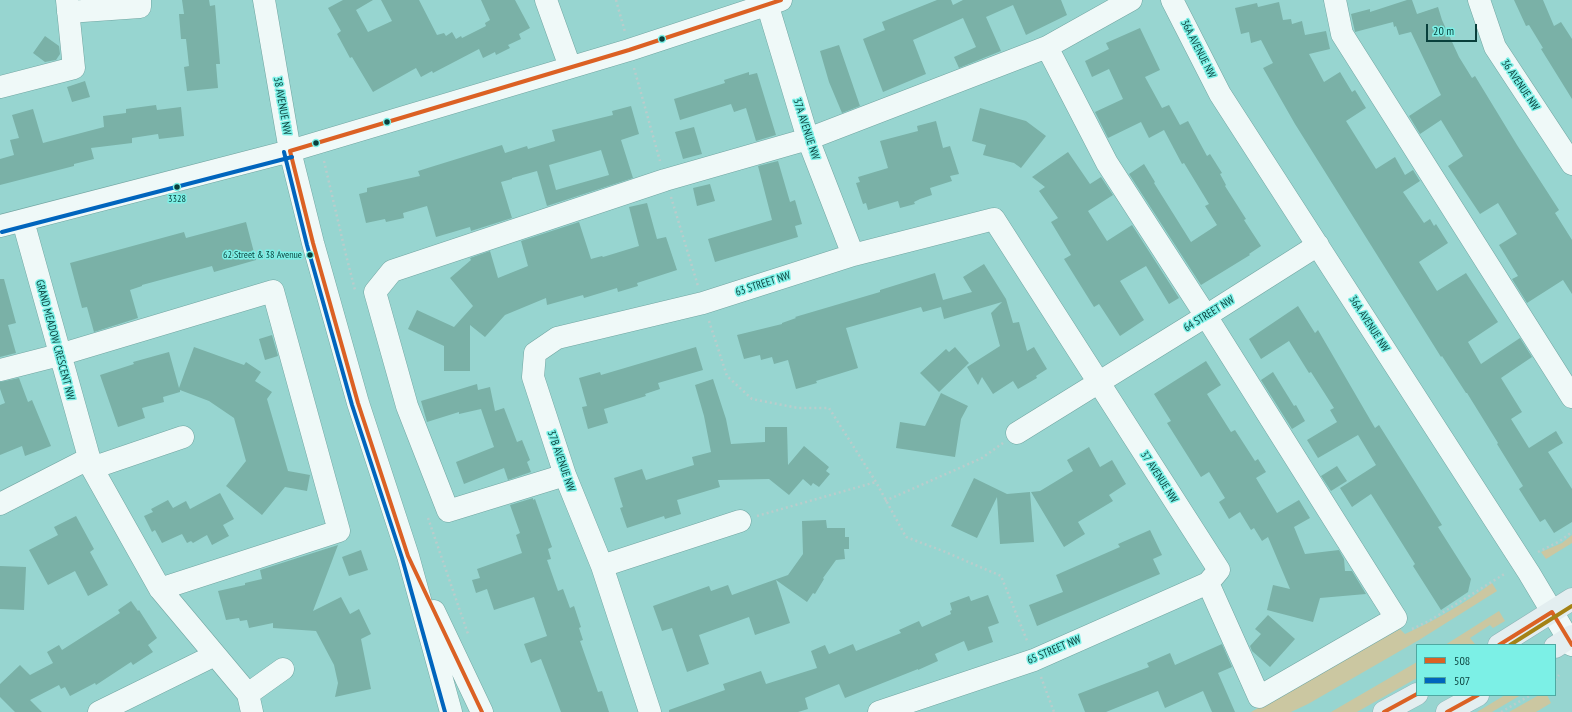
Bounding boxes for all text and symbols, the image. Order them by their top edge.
scale bar [1428,16,1479,42]
street label: 36A AVENUE NW [1178,17,1218,81]
text: 20 m [1433,23,1454,38]
unlabelled marker [657,34,667,44]
street label: 36 AVENUE NW [1498,57,1542,113]
street label: 38 AVENUE NW [270,76,294,136]
street label: 37A AVENUE NW [790,97,822,161]
unlabelled marker [382,117,392,127]
unlabelled marker [311,138,321,148]
marker: 3328 [172,182,182,192]
place label: 3328 [168,193,186,205]
place label: 62 Street & 38 Avenue [223,249,302,261]
marker: 62 Street & 38 Avenue [305,250,315,260]
street label: 63 STREET NW [734,269,792,299]
street label: GRAND MEADOW CRESCENT NW [33,278,77,402]
street label: 64 STREET NW [1181,293,1237,335]
street label: 36A AVENUE NW [1346,294,1392,354]
street label: 37B AVENUE NW [544,429,578,493]
street label: 37 AVENUE NW [1137,449,1181,505]
street label: 65 STREET NW [1025,633,1083,667]
legend [1416,644,1556,696]
text: 508 [1454,653,1470,668]
text: 507 [1454,673,1470,688]

